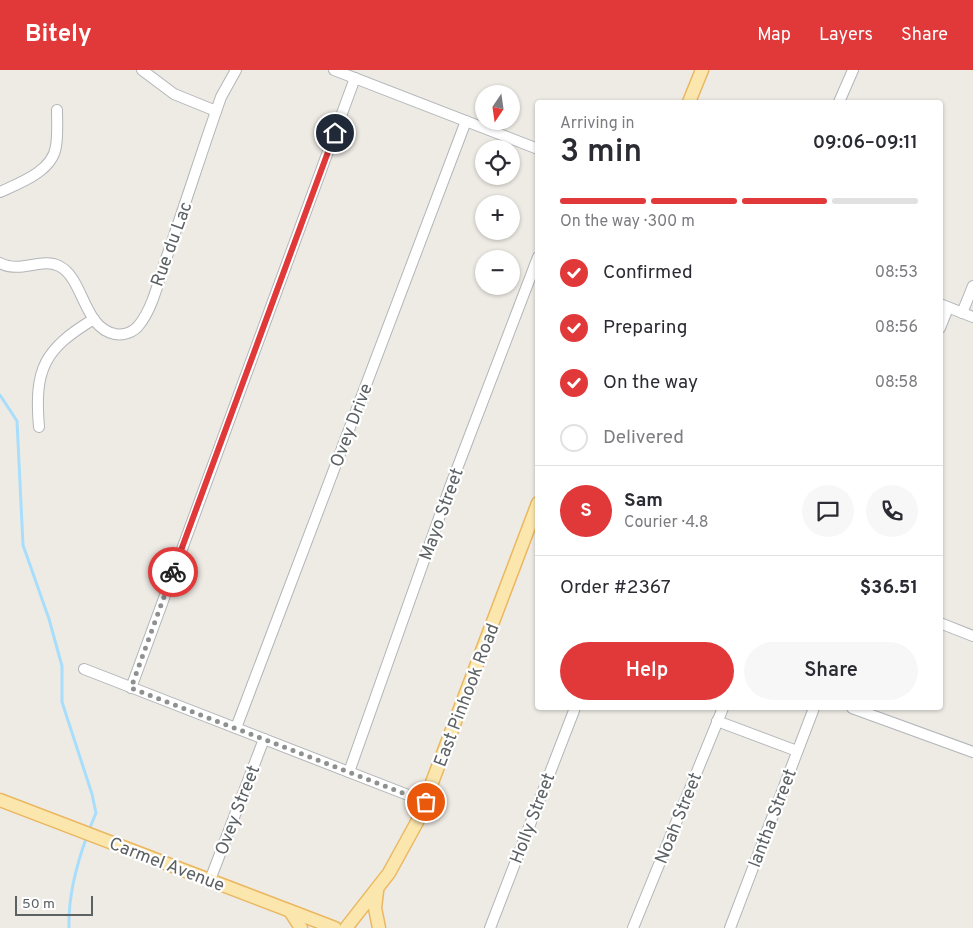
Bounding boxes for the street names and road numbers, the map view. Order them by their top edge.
street label: Rue du Lac [146,199,198,290]
street label: Ovey Drive [326,380,379,471]
street label: Mayo Street [415,465,470,564]
street label: East Pinhook Road [429,621,505,770]
street label: Ovey Street [211,762,266,859]
street label: Iantha Street [744,766,803,871]
street label: Holly Street [506,770,561,867]
street label: Noah Street [651,770,708,868]
street label: Carmel Avenue [105,833,227,898]

